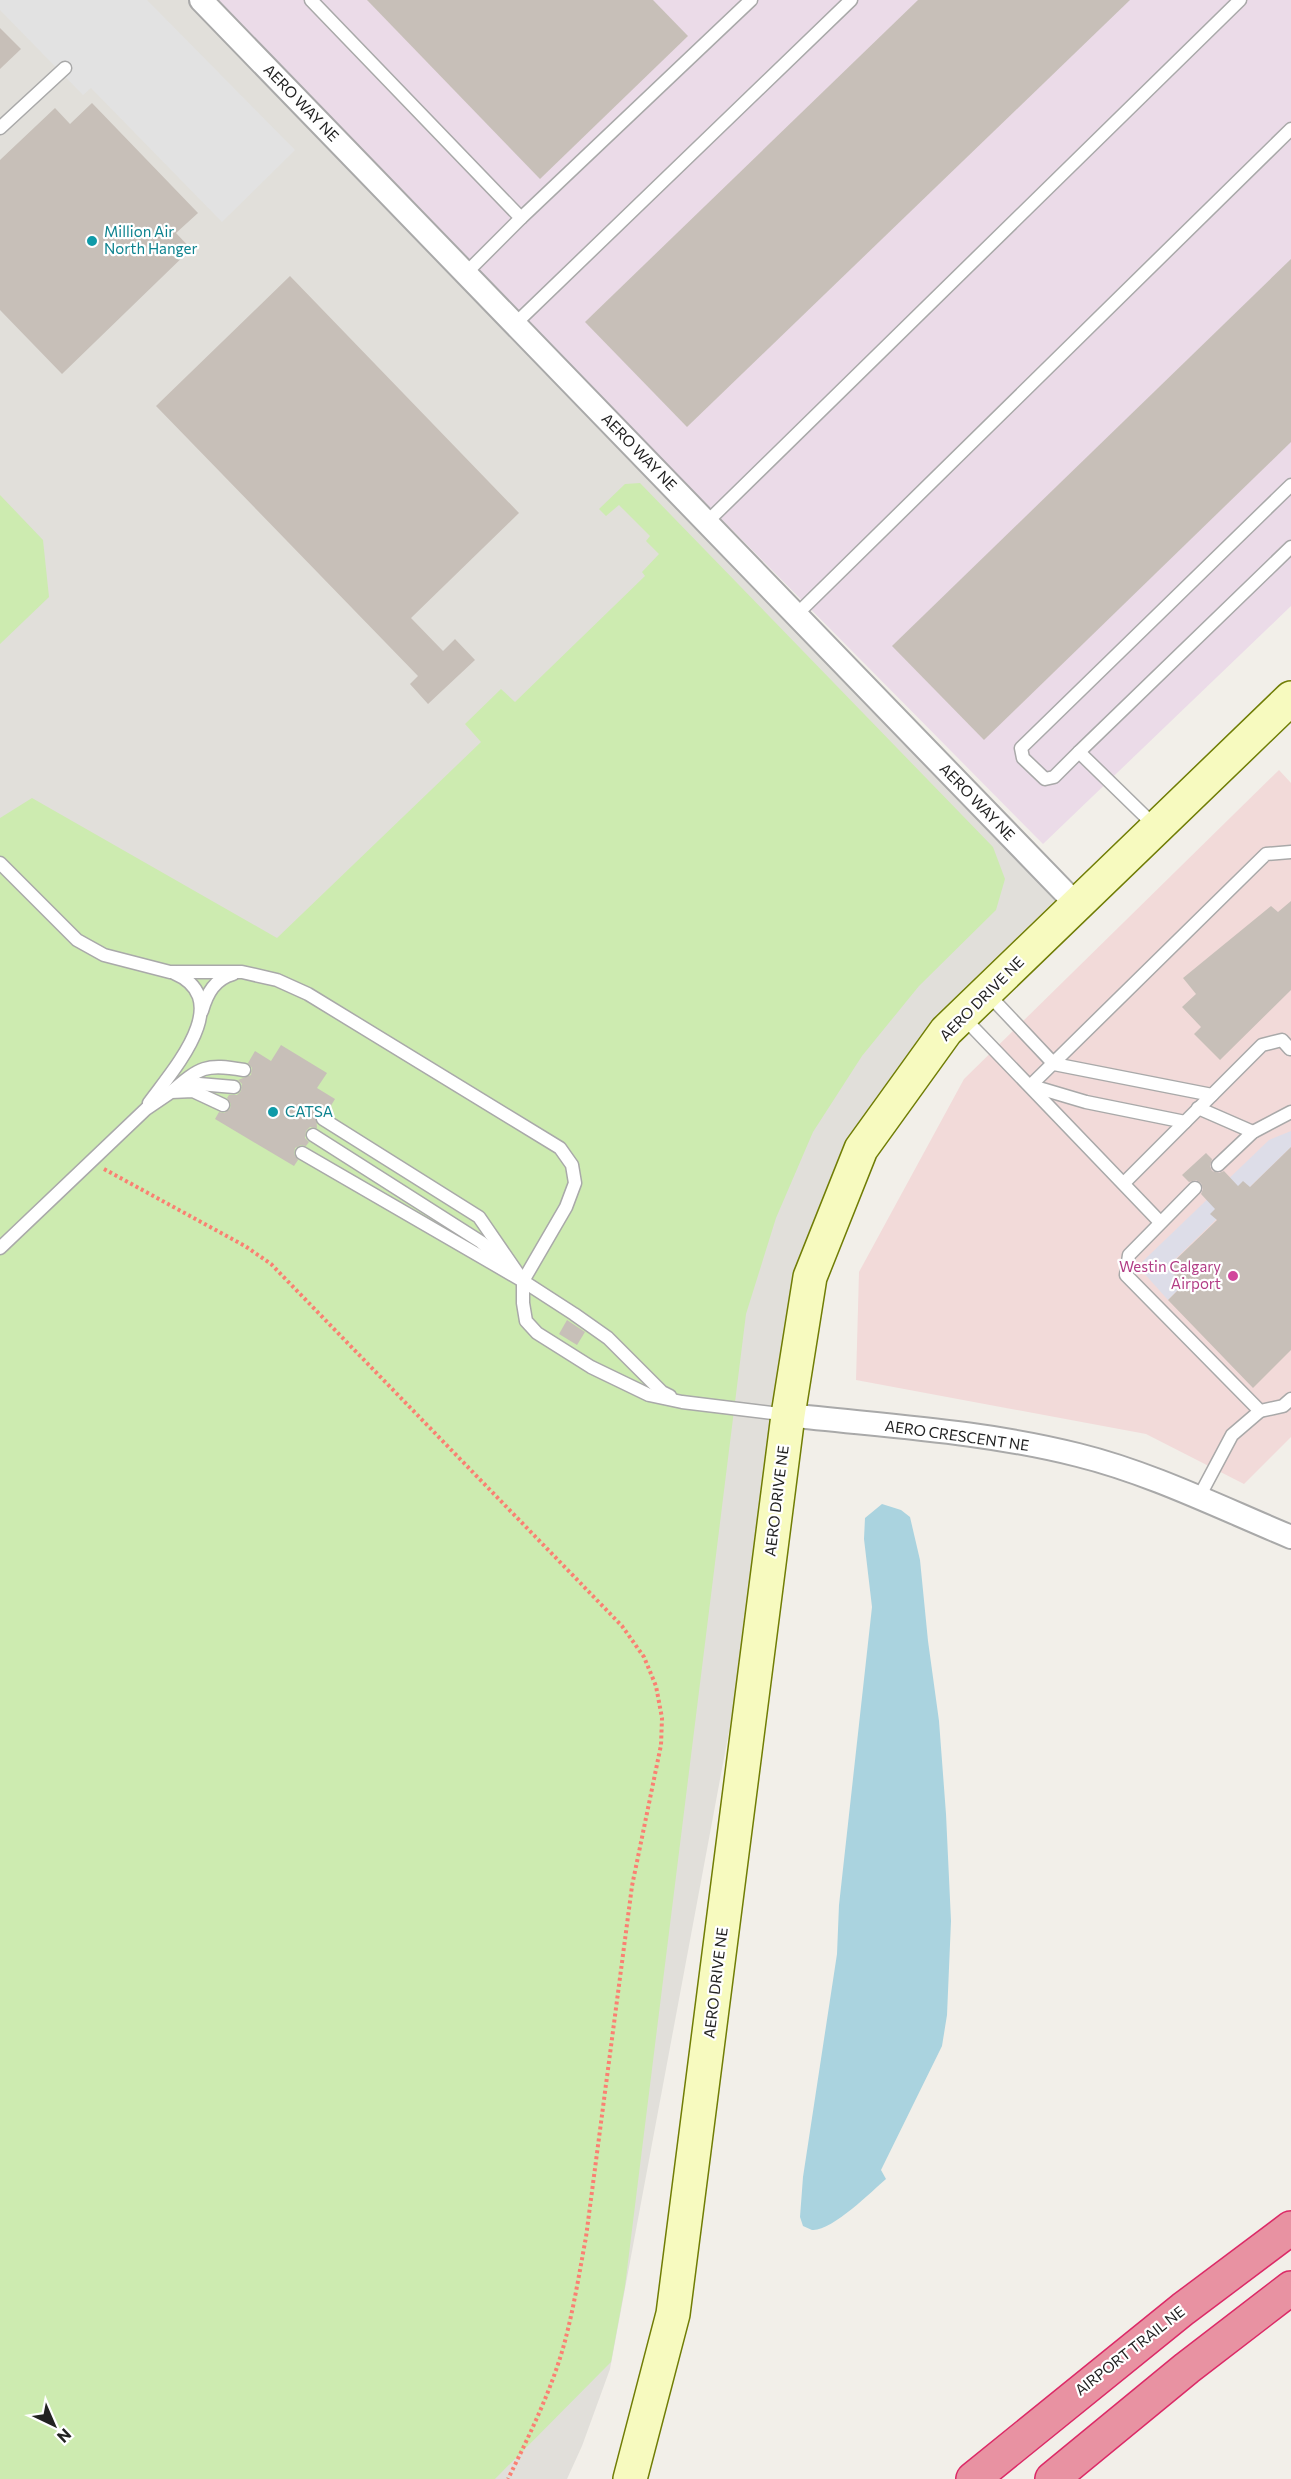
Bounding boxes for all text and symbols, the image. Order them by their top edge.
street label: AERO WAY NE [260,60,343,145]
place label: Million Air North Hanger [104,222,197,257]
marker: Million Air North Hanger [85,234,99,248]
street label: AERO WAY NE [598,409,681,494]
street label: AERO WAY NE [936,759,1019,844]
street label: AERO DRIVE NE [935,952,1027,1044]
place label: CATSA [285,1102,333,1120]
marker: CATSA [266,1105,280,1119]
place label: Westin Calgary Airport [1119,1257,1221,1292]
marker: Westin Calgary Airport [1226,1269,1240,1283]
street label: AERO CRESCENT NE [884,1416,1030,1454]
street label: AERO DRIVE NE [760,1444,792,1557]
street label: AERO DRIVE NE [699,1926,731,2039]
street label: AIRPORT TRAIL NE [1071,2302,1188,2399]
north arrow [24,2395,84,2455]
text: N [54,2425,76,2447]

